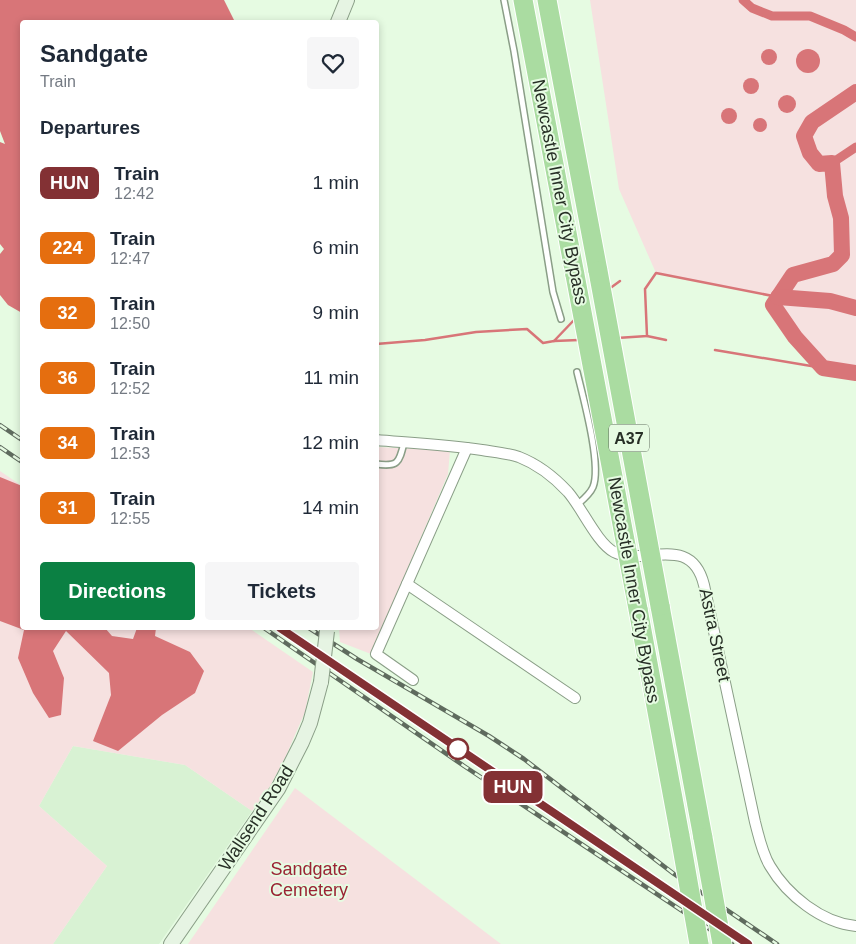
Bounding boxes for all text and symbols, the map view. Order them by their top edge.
button: heart [307,37,359,89]
text: Sandgate [40,40,148,67]
text: Train [40,73,76,90]
street label: Newcastle Inner City Bypass [528,78,592,306]
text: Departures [40,117,140,138]
text: Train [114,163,159,184]
text: 1 min [313,172,359,193]
text: HUN [50,173,89,193]
text: 12:42 [114,185,154,202]
text: Train [110,228,155,249]
text: 6 min [313,237,359,258]
text: 224 [52,238,83,258]
text: 12:47 [110,250,150,267]
text: Train [110,293,155,314]
text: 9 min [313,302,359,323]
text: 32 [57,303,78,323]
text: 12:50 [110,315,150,332]
text: Train [110,358,155,379]
text: 11 min [303,367,359,388]
text: 36 [57,368,78,388]
text: 12:52 [110,380,150,397]
text: Train [110,423,155,444]
road number: A37 [609,424,649,452]
text: 12 min [302,432,359,453]
text: 34 [57,433,78,453]
text: 12:53 [110,445,150,462]
street label: Newcastle Inner City Bypass [604,475,664,705]
text: Train [110,488,155,509]
text: 14 min [302,497,359,518]
text: 31 [57,498,78,518]
text: 12:55 [110,510,150,527]
button: Directions [40,562,195,620]
button: Tickets [205,562,359,620]
street label: Astra Street [695,586,735,684]
unlabelled marker [447,738,469,760]
street label: Wallsend Road [215,762,297,874]
line badge: HUN [484,771,542,803]
text: HUN [494,777,533,797]
park label: Sandgate Cemetery [270,859,348,900]

